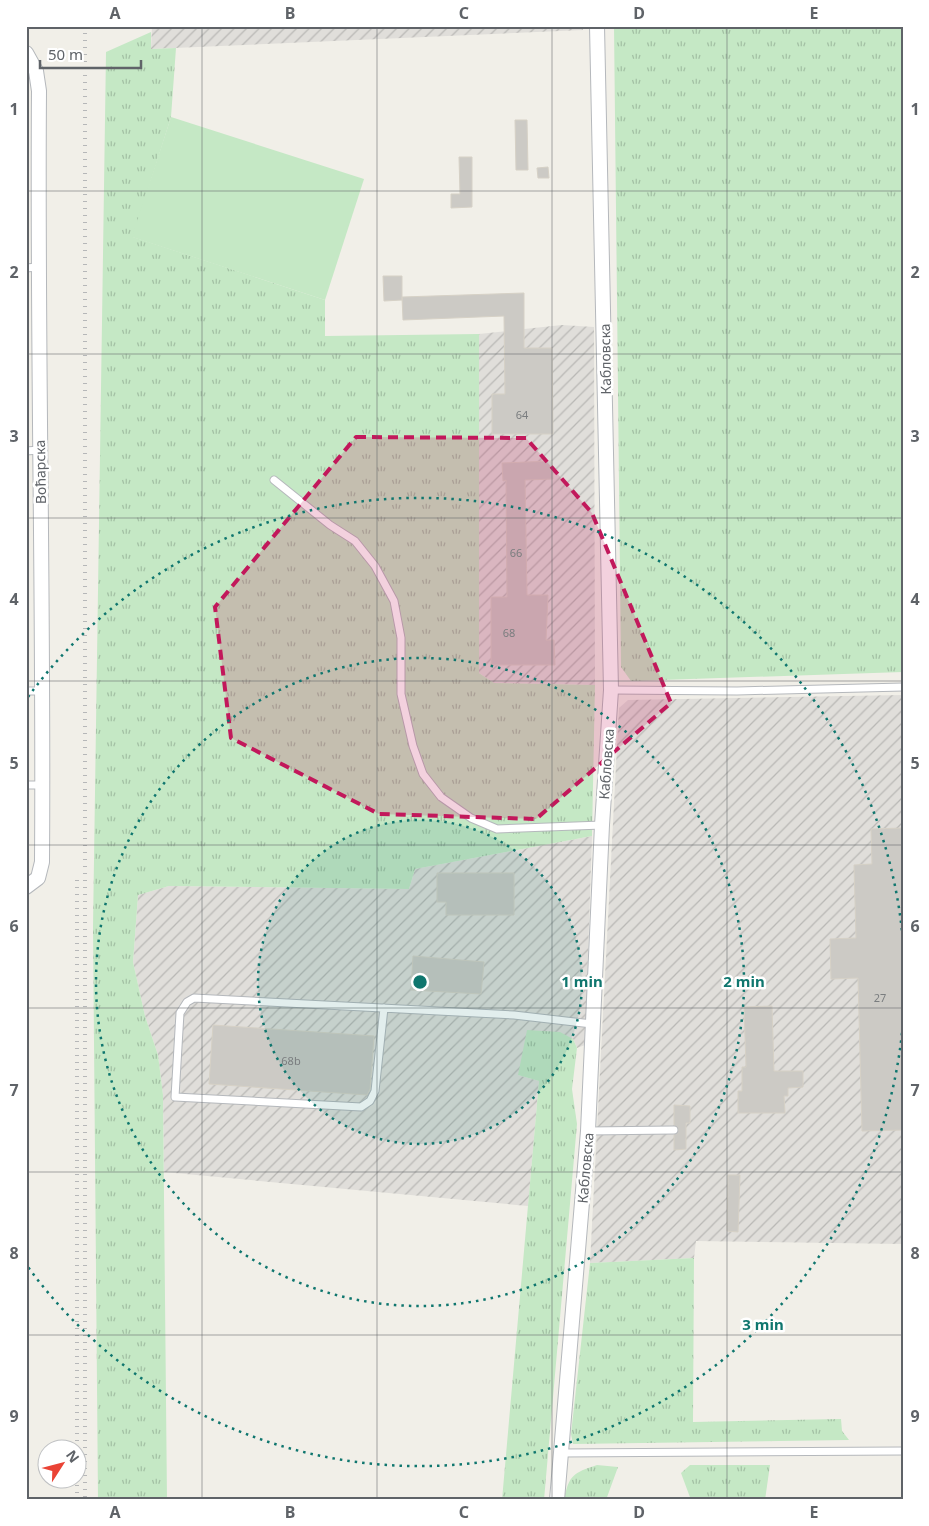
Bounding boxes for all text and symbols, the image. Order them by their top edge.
text: A [109,2,121,24]
text: B [285,2,295,24]
text: C [459,2,469,24]
text: D [633,2,645,24]
text: E [810,2,819,24]
scale bar [40,38,141,70]
text: 50 m [48,44,83,64]
text: 1 [9,98,19,120]
text: 1 [910,98,920,120]
text: 2 [9,261,19,283]
text: 2 [910,261,920,283]
street label: Кабловска [595,323,615,395]
house number: 64 [516,407,529,422]
text: 3 [9,425,19,447]
text: 3 [910,425,920,447]
street label: Воћарска [30,440,50,504]
house number: 66 [510,545,522,560]
text: 4 [9,588,19,610]
text: 4 [910,588,920,610]
house number: 68 [503,625,515,640]
street label: Кабловска [594,728,618,800]
text: 5 [9,752,19,774]
text: 5 [910,752,920,774]
text: 6 [9,915,19,937]
text: 6 [910,915,920,937]
text: 1 min [561,971,603,991]
text: 2 min [723,971,765,991]
centre of rings [411,973,429,991]
house number: 27 [874,990,886,1005]
house number: 68b [281,1053,301,1068]
text: 7 [9,1079,19,1101]
text: 7 [910,1079,920,1101]
street label: Кабловска [572,1132,598,1204]
text: 8 [9,1242,19,1264]
text: 8 [910,1242,920,1264]
text: 3 min [742,1314,784,1334]
text: 9 [9,1405,19,1427]
text: 9 [910,1405,920,1427]
north arrow [38,1438,88,1488]
text: N [62,1446,84,1466]
text: A [109,1501,121,1523]
text: B [285,1501,295,1523]
text: C [459,1501,469,1523]
text: D [633,1501,645,1523]
text: E [810,1501,819,1523]

